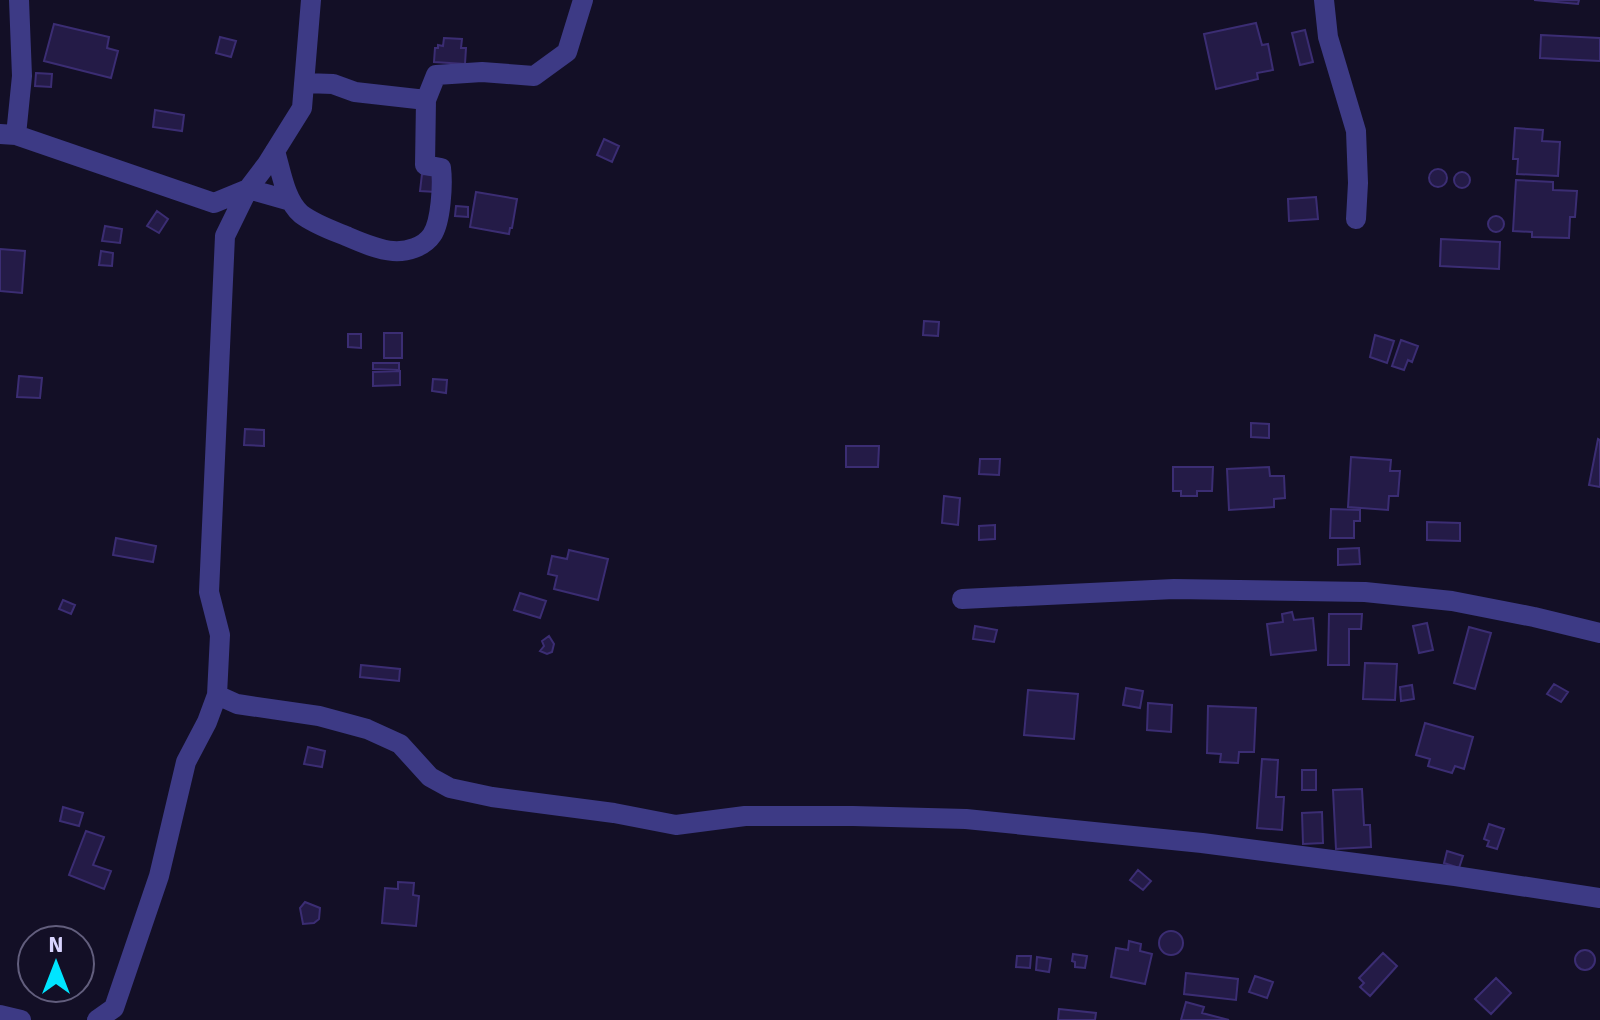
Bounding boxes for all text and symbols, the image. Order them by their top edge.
north arrow [16,924,96,1004]
text: N [48,931,64,958]

